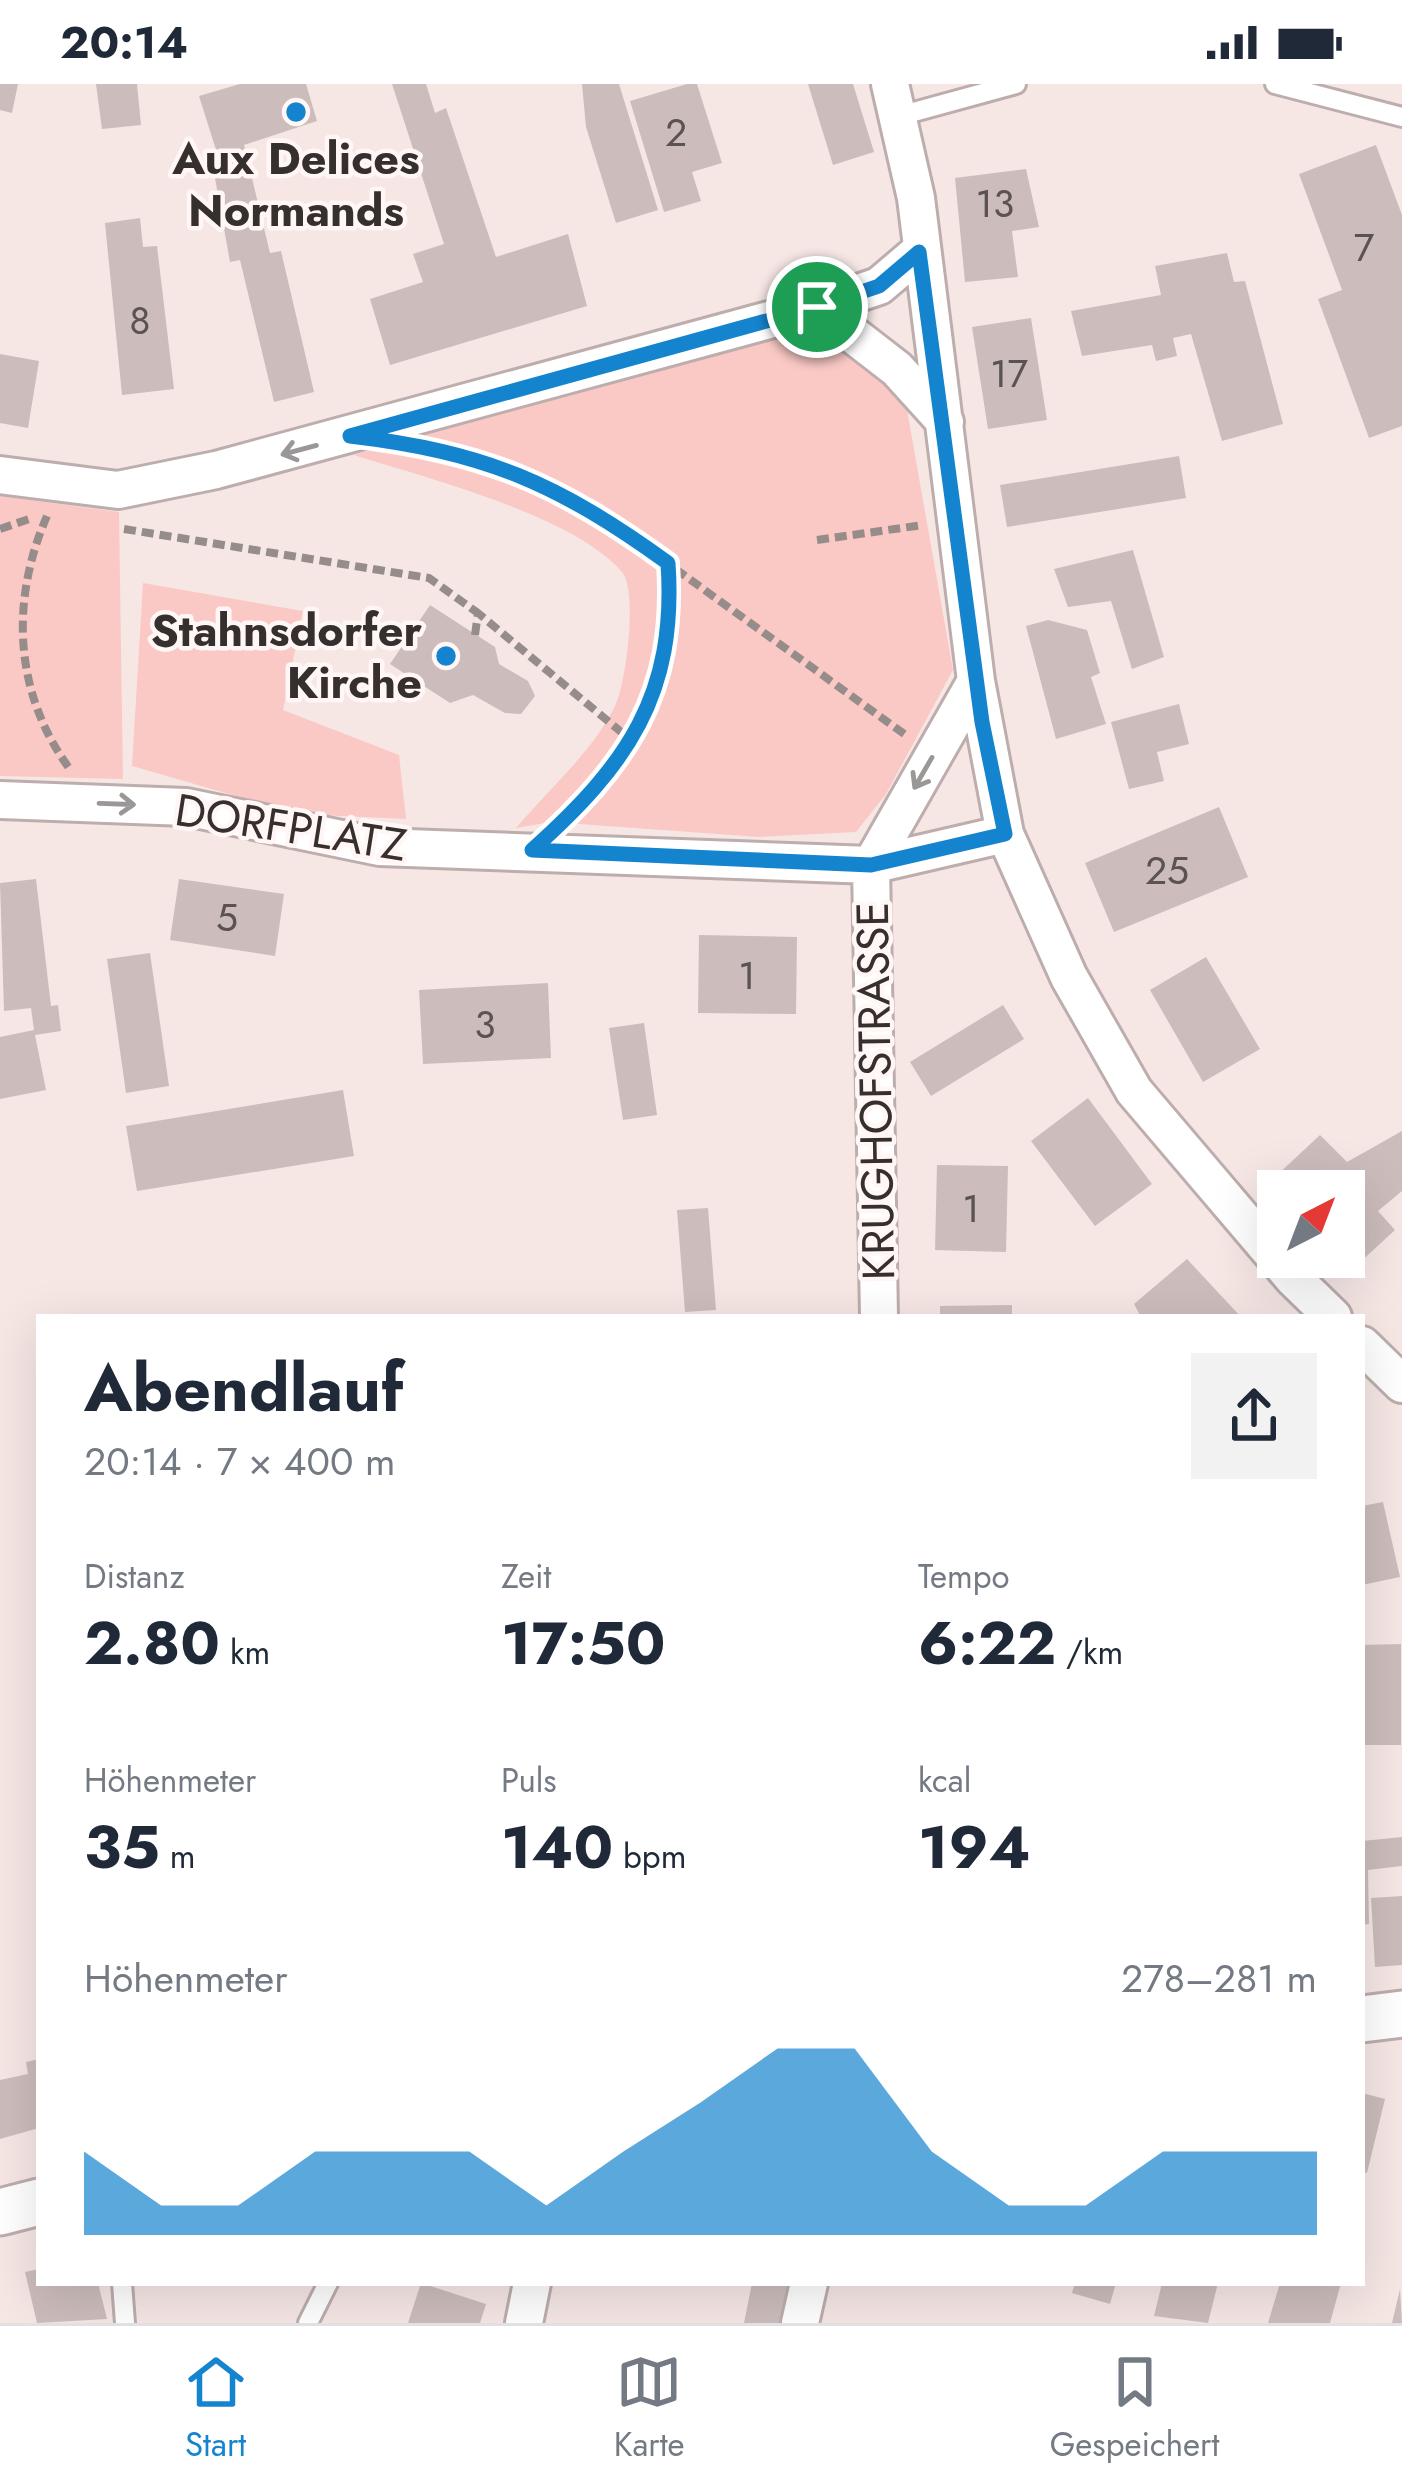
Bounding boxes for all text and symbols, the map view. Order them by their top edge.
text: 20:14 [60,10,188,75]
marker: Aux Delices Normands [283,99,309,125]
house number: 2 [665,104,687,161]
place label: Aux Delices Normands [171,126,420,243]
house number: 13 [976,175,1014,232]
house number: 7 [1354,219,1375,276]
pin [766,256,868,358]
icon: arrive [784,274,850,340]
house number: 8 [129,292,151,349]
house number: 17 [990,345,1029,402]
one-way arrow [281,440,319,462]
place label: Stahnsdorfer Kirche [151,598,422,715]
marker: Stahnsdorfer Kirche [433,643,459,669]
one-way arrow [911,755,935,790]
street label: DORFPLATZ [171,777,411,878]
one-way arrow [97,793,136,816]
house number: 25 [1145,842,1189,899]
house number: 5 [216,889,238,946]
street label: KRUGHOFSTRASSE [840,901,911,1281]
house number: 1 [738,947,756,1004]
house number: 3 [474,996,496,1053]
north arrow [1257,1170,1365,1278]
map controls [1257,1170,1365,1278]
house number: 1 [962,1180,980,1237]
text: Abendlauf [84,1340,404,1436]
button: share [1191,1353,1317,1479]
text: 20:14 · 7 × 400 m [84,1433,395,1490]
text: Distanz [84,1553,185,1600]
text: Zeit [501,1553,552,1600]
text: Tempo [918,1553,1010,1600]
text: 2.80 [84,1600,220,1687]
text: 17:50 [501,1600,665,1687]
text: 6:22 [918,1600,1056,1687]
text: km [220,1629,270,1676]
text: /km [1056,1629,1123,1676]
text: Höhenmeter [84,1757,256,1804]
text: Puls [501,1757,557,1804]
text: kcal [918,1757,971,1804]
text: 35 [84,1804,160,1891]
text: 140 [501,1804,613,1891]
text: 194 [918,1804,1031,1891]
text: m [160,1833,196,1880]
text: bpm [613,1833,686,1880]
text: Höhenmeter [84,1950,288,2007]
text: 278–281 m [1121,1950,1317,2007]
tab: Start [183,2349,249,2468]
tab: Karte [614,2349,685,2468]
tab: Gespeichert [1050,2349,1219,2468]

